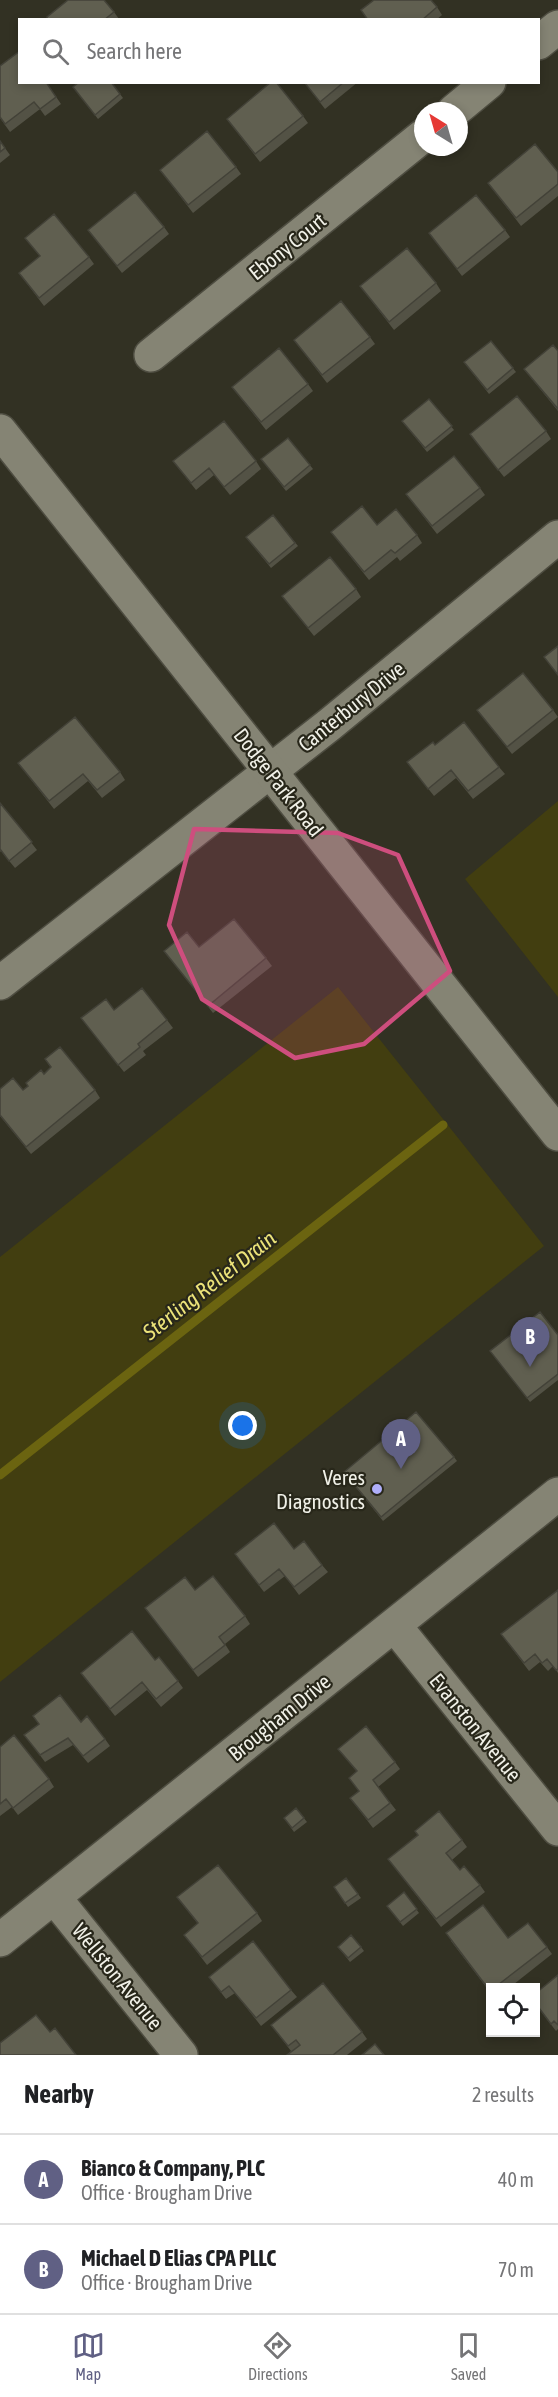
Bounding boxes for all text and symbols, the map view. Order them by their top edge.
search box [18,18,540,84]
icon: search [39,35,72,68]
text: Search here [87,38,182,64]
north arrow [414,102,468,156]
street label: Ebony Court [244,208,330,284]
street label: Canterbury Drive [293,656,409,756]
street label: Dodge Park Road [229,723,329,841]
water label: Sterling Relief Drain [136,1225,281,1346]
pin: B [510,1318,550,1367]
your location [228,1411,257,1440]
pin: A [382,1420,420,1469]
place label: Veres Diagnostics [276,1465,365,1513]
marker: Veres Diagnostics [370,1482,384,1496]
street label: Evanston Avenue [425,1668,527,1786]
street label: Brougham Drive [223,1669,335,1765]
street label: Wellston Avenue [68,1918,168,2034]
map controls [486,1983,540,2037]
button: locate [486,1983,540,2037]
text: Nearby [24,2079,94,2109]
text: 2 results [472,2083,534,2106]
text: Bianco & Company, PLC [81,2155,265,2181]
text: A [39,2168,48,2191]
text: 40 m [498,2168,534,2191]
text: Office · Brougham Drive [81,2181,252,2204]
text: Michael D Elias CPA PLLC [81,2245,276,2271]
text: B [39,2258,48,2281]
text: 70 m [498,2258,534,2281]
text: Office · Brougham Drive [81,2271,252,2294]
tab: Map [72,2329,105,2383]
tab: Directions [248,2329,308,2383]
tab: Saved [451,2329,486,2383]

